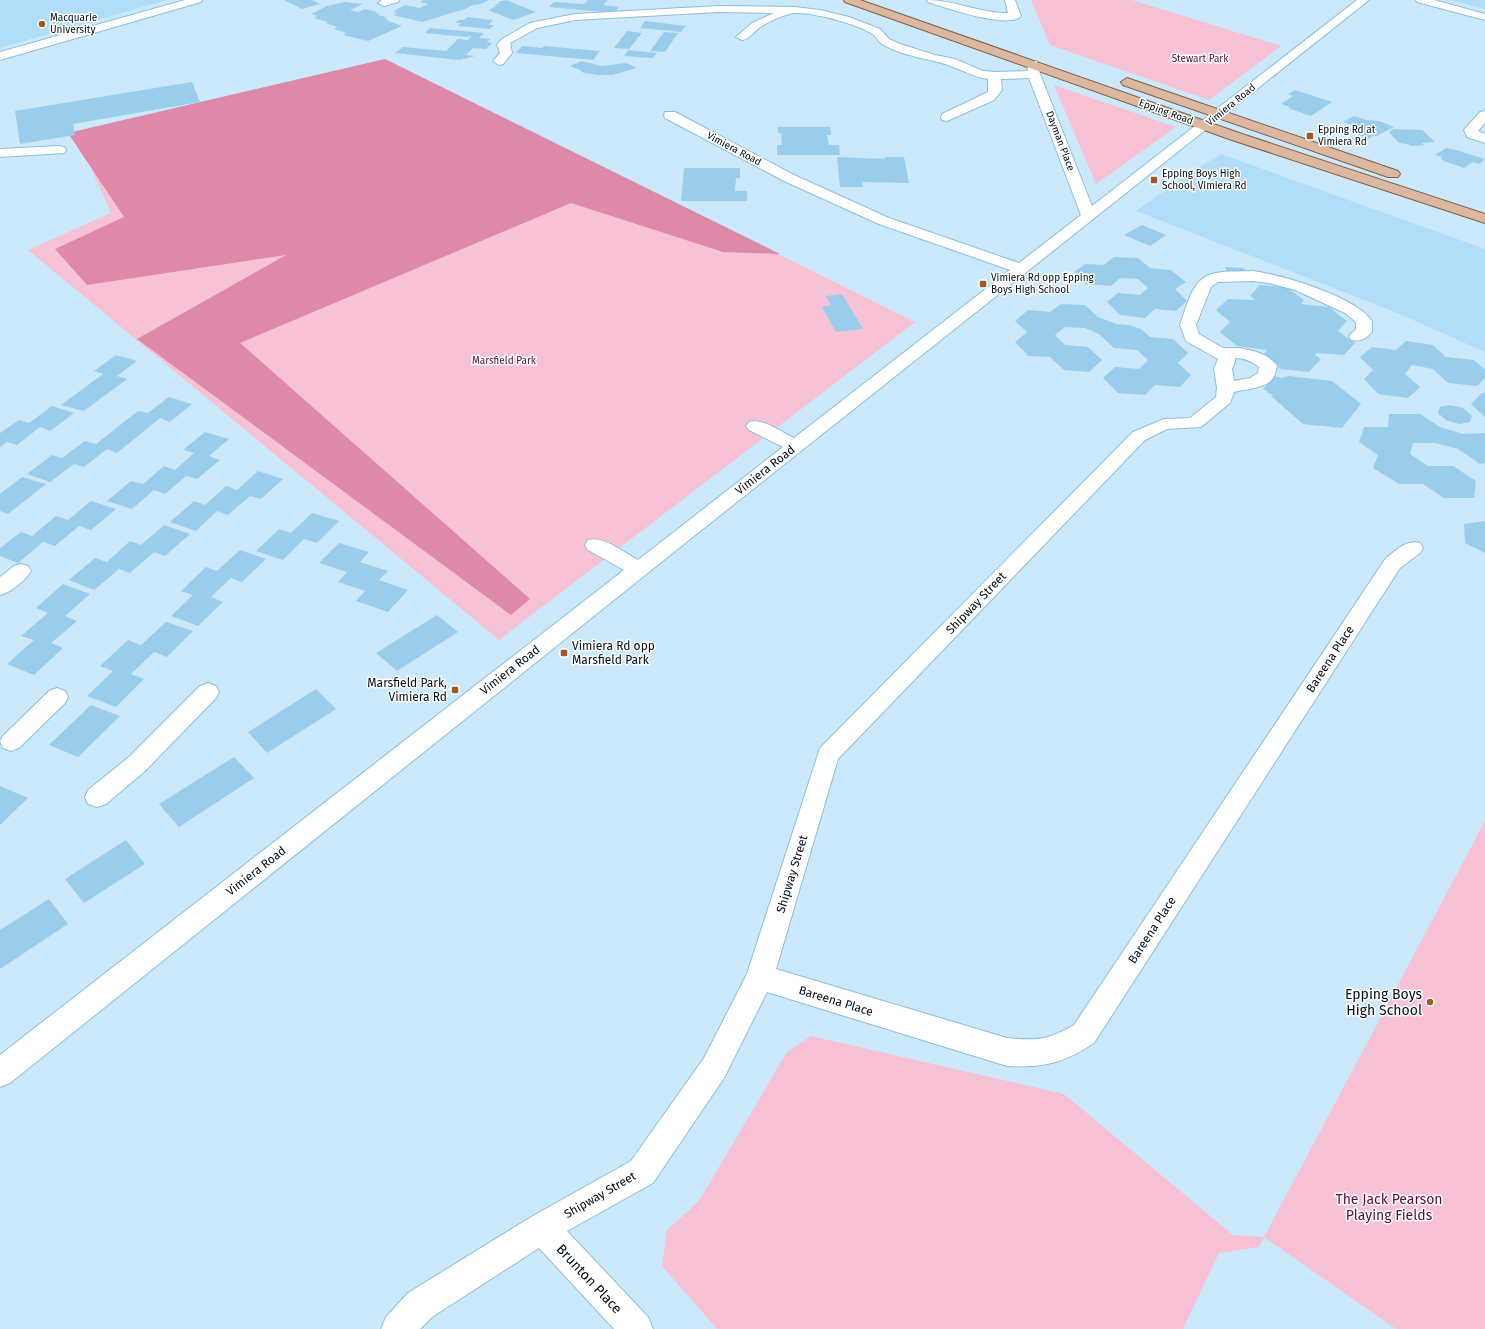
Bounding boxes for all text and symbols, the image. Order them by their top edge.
place label: Macquarie University [50,12,97,36]
marker: Macquarie University [37,19,47,29]
park label: Stewart Park [1172,53,1229,65]
street label: Vimiera Road [1204,81,1258,129]
street label: Epping Road [1137,97,1195,127]
street label: Dayman Place [1043,109,1077,173]
place label: Epping Rd at Vimiera Rd [1318,124,1376,148]
street label: Vimiera Road [705,130,763,168]
marker: Epping Rd at Vimiera Rd [1305,131,1315,141]
place label: Epping Boys High School, Vimiera Rd [1162,168,1247,192]
marker: Epping Boys High School, Vimiera Rd [1149,175,1159,185]
place label: Vimiera Rd opp Epping Boys High School [991,272,1095,296]
marker: Vimiera Rd opp Epping Boys High School [978,279,988,289]
park label: Marsfield Park [472,355,537,367]
street label: Vimiera Road [732,442,798,498]
street label: Shipway Street [943,569,1009,637]
street label: Bareena Place [1303,623,1357,695]
place label: Vimiera Rd opp Marsfield Park [572,639,655,667]
street label: Vimiera Road [477,642,543,698]
marker: Vimiera Rd opp Marsfield Park [559,648,569,658]
place label: Marsfield Park, Vimiera Rd [367,676,447,704]
marker: Marsfield Park, Vimiera Rd [450,685,460,695]
street label: Shipway Street [774,833,811,915]
street label: Vimiera Road [223,843,289,899]
street label: Bareena Place [1125,894,1179,966]
street label: Bareena Place [797,983,875,1019]
place label: Epping Boys High School [1345,986,1422,1019]
marker: Epping Boys High School [1425,997,1435,1007]
street label: Shipway Street [562,1168,639,1221]
park label: The Jack Pearson Playing Fields [1335,1191,1443,1224]
street label: Brunton Place [552,1241,626,1317]

